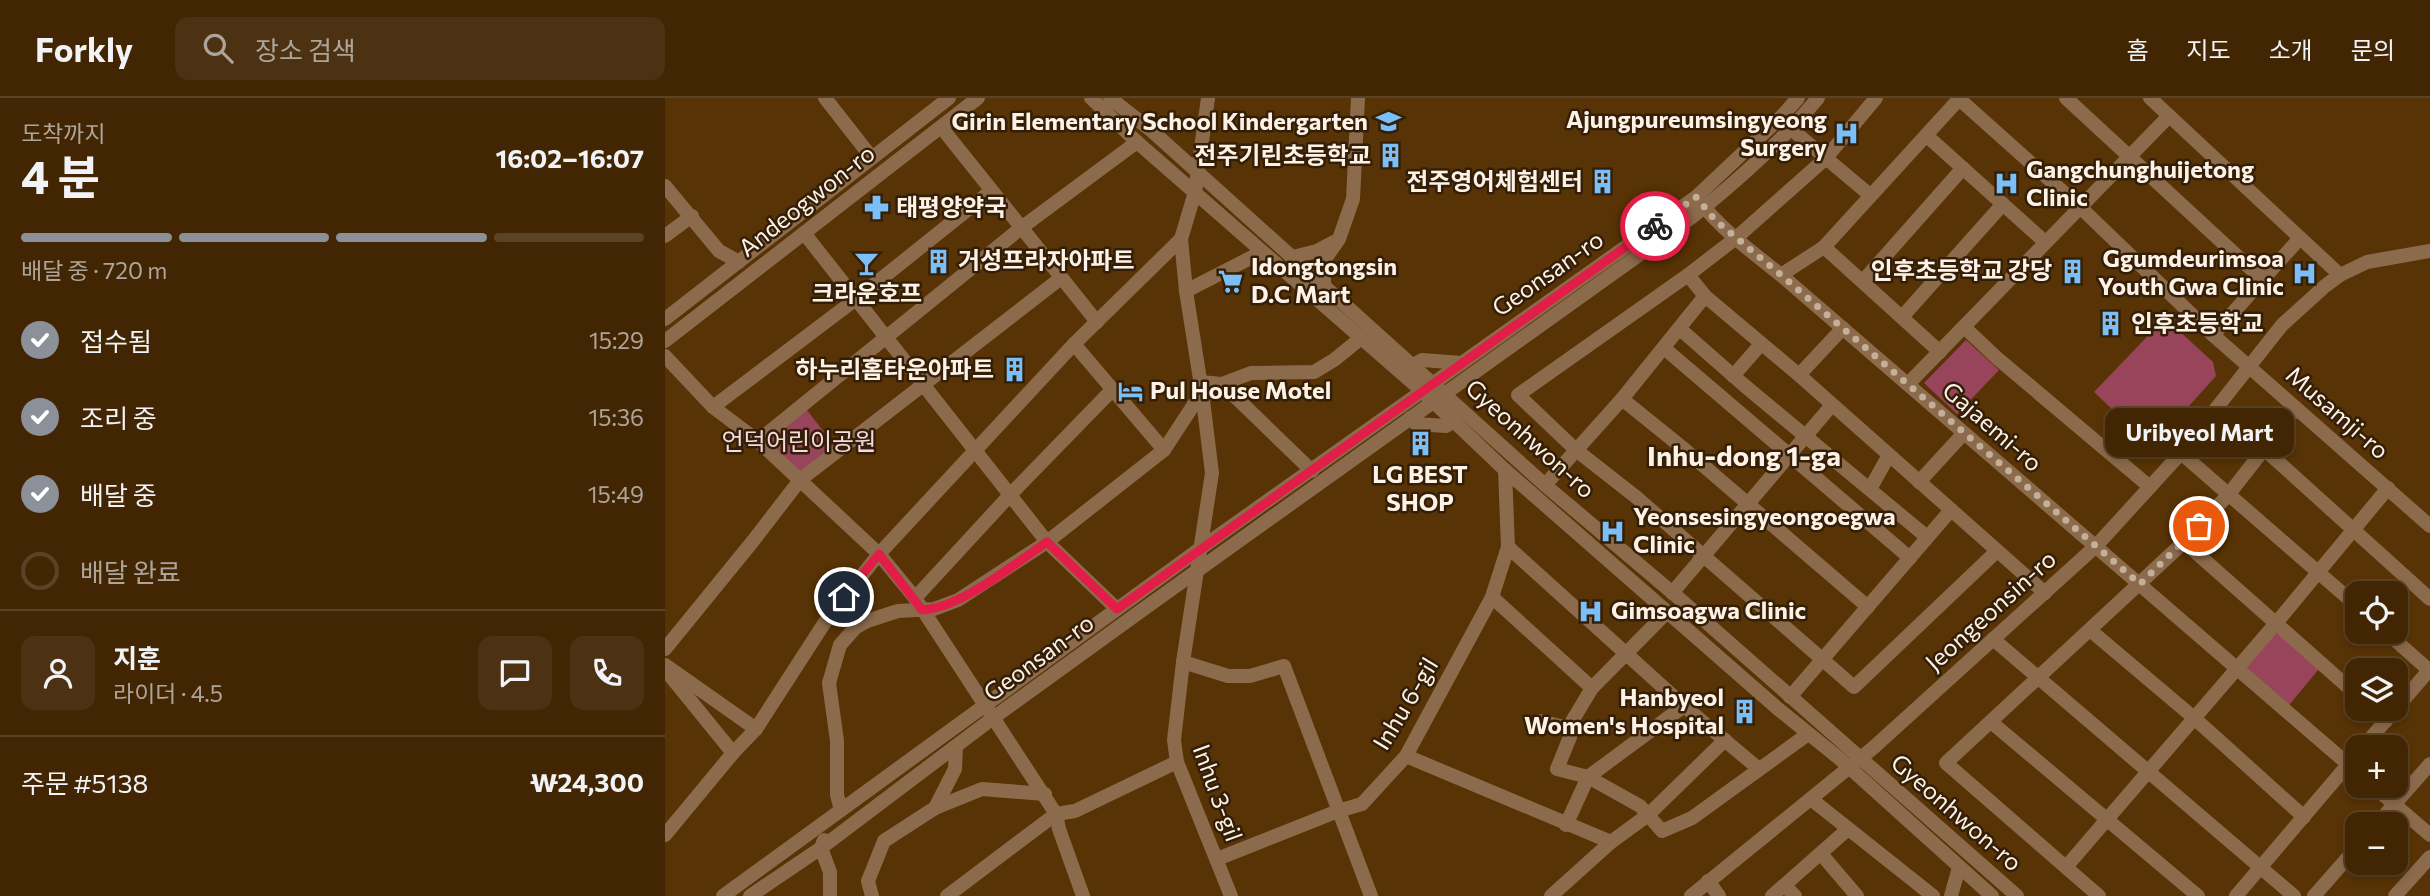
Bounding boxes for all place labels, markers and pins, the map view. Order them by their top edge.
place label: Ajungpureumsingyeong Surgery [1566,104,1827,161]
place label: Girin Elementary School Kindergarten [952,106,1368,135]
school or university icon: Girin Elementary School Kindergarten [1374,108,1402,136]
hospital icon: Ajungpureumsingyeong Surgery [1833,120,1861,148]
place label: 전주기린초등학교 [1194,140,1371,169]
building icon: 전주기린초등학교 [1377,142,1405,170]
place label: Gangchunghuijetong Clinic [2026,154,2254,211]
place label: 전주영어체험센터 [1406,166,1583,195]
building icon: 전주영어체험센터 [1589,168,1617,196]
hospital icon: Gangchunghuijetong Clinic [1992,170,2020,198]
place label: 태평양약국 [896,192,1006,221]
pharmacy icon: 태평양약국 [862,194,890,222]
place label: Ggumdeurimsoa Youth Gwa Clinic [2098,243,2284,300]
place label: 거성프라자아파트 [958,245,1135,274]
building icon: 거성프라자아파트 [924,247,952,275]
bar icon: 크라운호프 [853,249,881,277]
place label: Idongtongsin D.C Mart [1251,251,1397,308]
place label: 인후초등학교 강당 [1871,255,2052,284]
building icon: 인후초등학교 강당 [2058,257,2086,285]
hospital icon: Ggumdeurimsoa Youth Gwa Clinic [2290,259,2318,287]
supermarket icon: Idongtongsin D.C Mart [1217,267,1245,295]
place label: 크라운호프 [812,278,922,307]
place label: 인후초등학교 [2131,308,2263,337]
building icon: 인후초등학교 [2097,310,2125,338]
place label: 하누리홈타운아파트 [795,354,994,383]
building icon: 하누리홈타운아파트 [1000,356,1028,384]
place label: Pul House Motel [1150,375,1331,404]
hotel icon: Pul House Motel [1116,377,1144,405]
callout: Uribyeol Mart [2105,407,2293,456]
building icon: LG BEST SHOP [1406,430,1434,458]
place label: LG BEST SHOP [1372,459,1468,516]
pin [2169,496,2229,556]
place label: Yeonsesingyeongoegwa Clinic [1633,501,1896,558]
hospital icon: Yeonsesingyeongoegwa Clinic [1599,517,1627,545]
pin [814,567,874,627]
place label: Gimsoagwa Clinic [1611,595,1806,624]
hospital icon: Gimsoagwa Clinic [1577,597,1605,625]
place label: Hanbyeol Women's Hospital [1524,682,1724,739]
building icon: Hanbyeol Women's Hospital [1730,698,1758,726]

